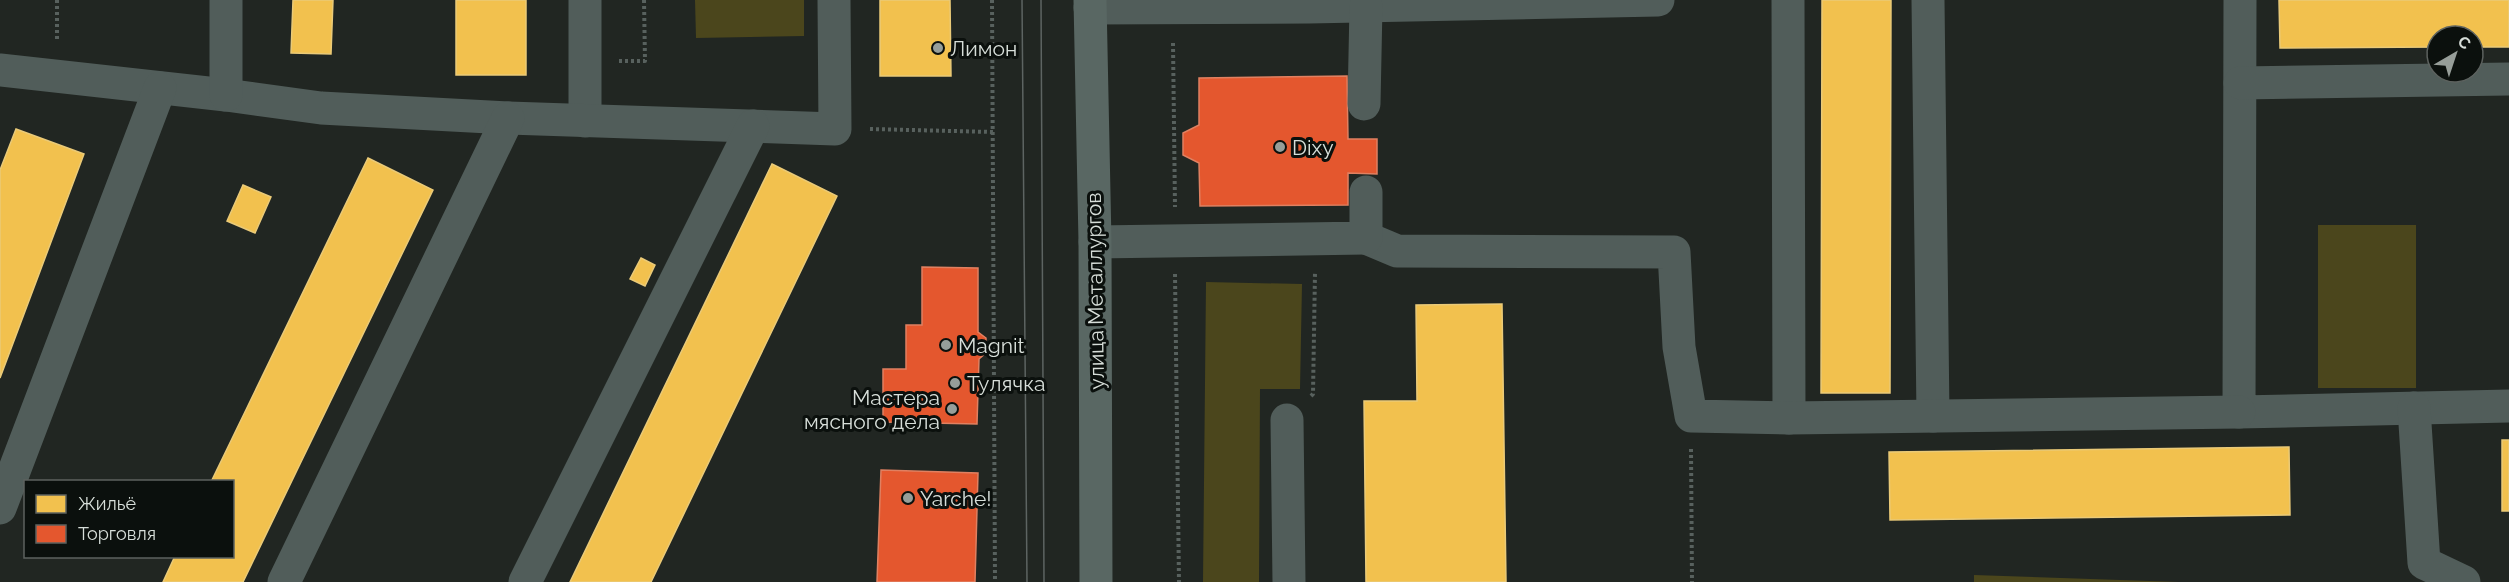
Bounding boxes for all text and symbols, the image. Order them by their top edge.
north arrow [2425,24,2485,84]
text: С [2454,32,2474,54]
place label: Лимон [950,36,1017,61]
marker: Лимон [931,41,945,55]
place label: Dixy [1292,135,1334,160]
marker: Dixy [1273,140,1287,154]
street label: улица Металлургов [1081,192,1109,390]
place label: Magnit [958,333,1025,358]
marker: Magnit [939,338,953,352]
place label: Тулячка [967,371,1045,396]
marker: Тулячка [948,376,962,390]
place label: Мастера мясного дела [804,385,940,434]
marker: Мастера мясного дела [945,402,959,416]
legend [24,480,234,558]
place label: Yarche! [920,486,992,511]
marker: Yarche! [901,491,915,505]
text: Жильё [78,493,136,514]
text: Торговля [78,523,156,544]

